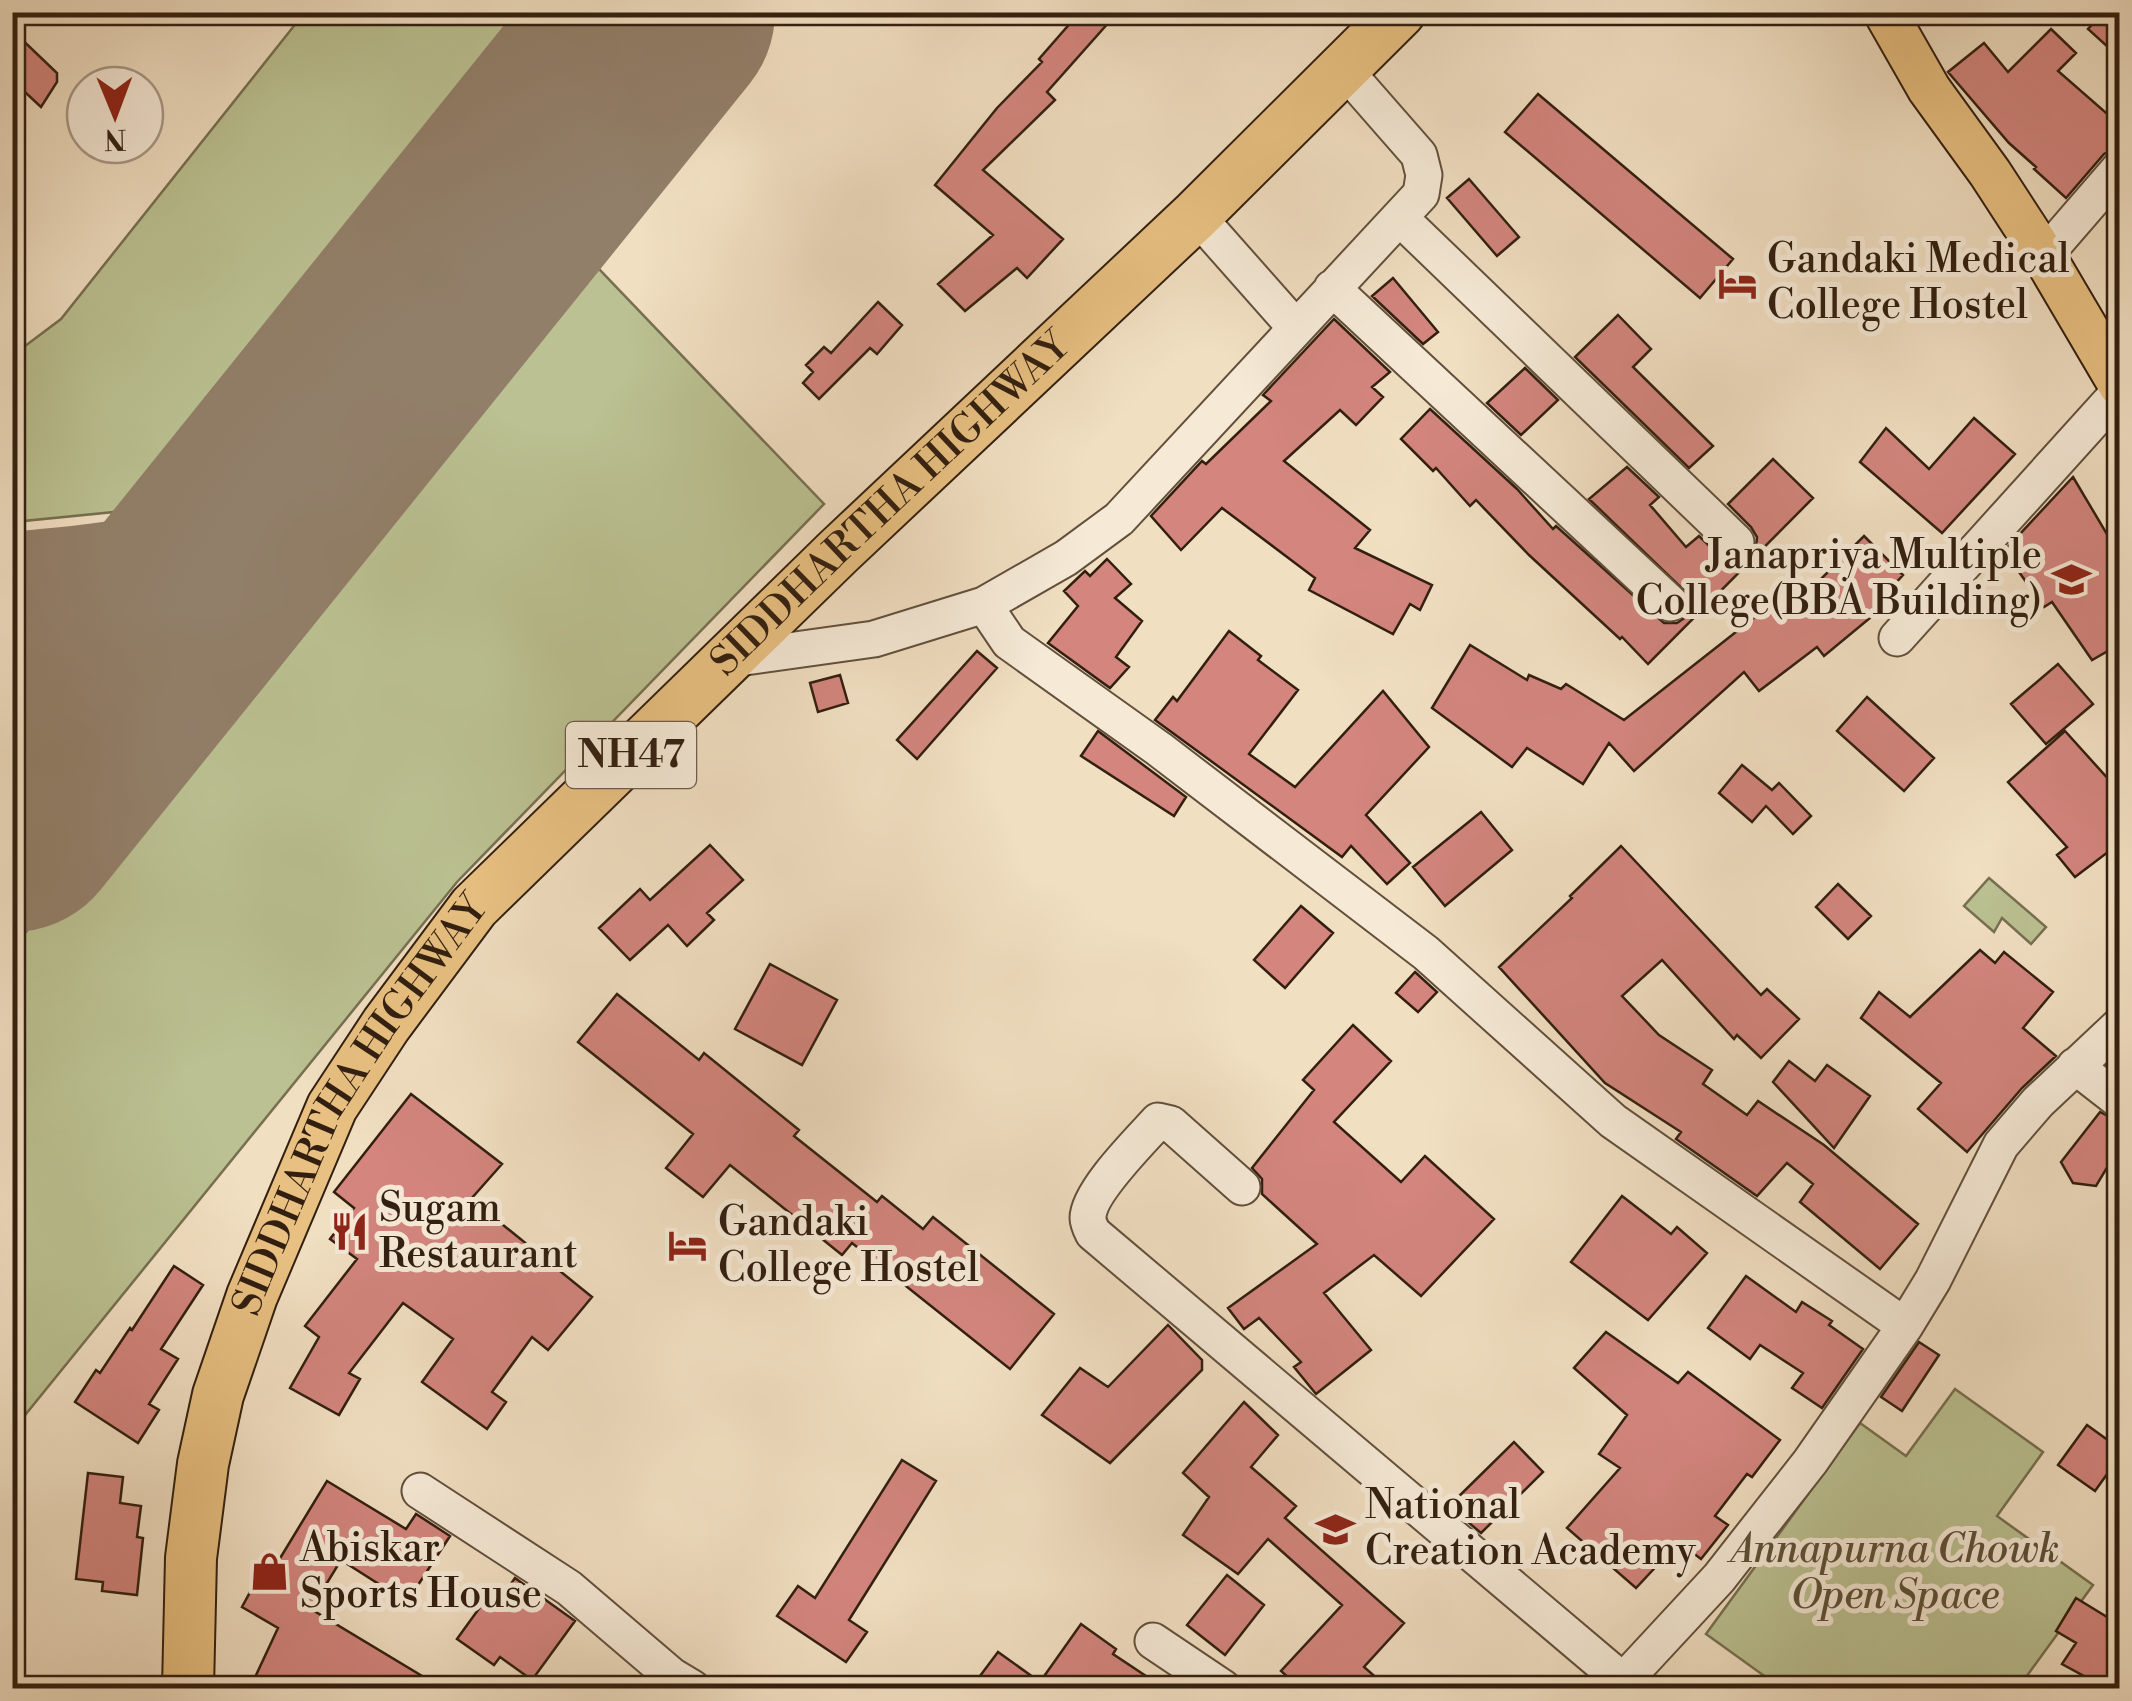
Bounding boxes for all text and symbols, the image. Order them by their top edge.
north arrow [65,65,165,165]
text: N [104,121,127,156]
place label: Gandaki Medical College Hostel [1767,235,2070,332]
hotel icon: Gandaki Medical College Hostel [1716,262,1758,304]
street label: SIDDHARTHA HIGHWAY [700,320,1082,687]
place label: Janapriya Multiple College(BBA Building) [1636,531,2042,628]
school or university icon: Janapriya Multiple College(BBA Building) [2051,558,2093,600]
road number: NH47 [566,722,696,788]
street label: SIDDHARTHA HIGHWAY [222,884,500,1322]
place label: Sugam Restaurant [379,1184,578,1280]
place label: Gandaki College Hostel [718,1198,979,1295]
restaurant icon: Sugam Restaurant [328,1211,370,1253]
hotel icon: Gandaki College Hostel [667,1225,709,1267]
place label: National Creation Academy [1365,1481,1696,1578]
school or university icon: National Creation Academy [1314,1508,1356,1550]
place label: Abiskar Sports House [299,1524,542,1620]
park label: Annapurna Chowk Open Space [1726,1525,2060,1621]
shop icon: Abiskar Sports House [249,1551,291,1593]

